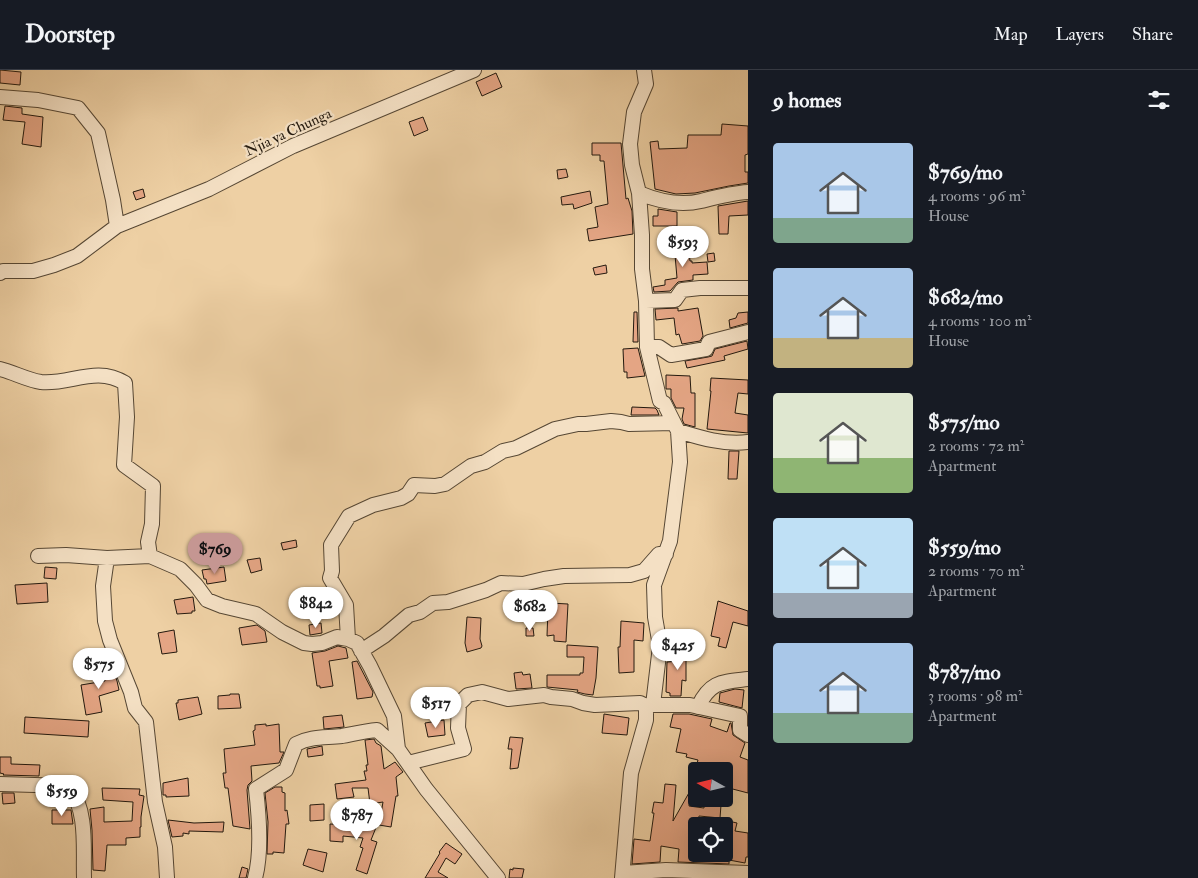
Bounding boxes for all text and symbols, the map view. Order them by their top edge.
text: Doorstep [25,19,115,50]
text: Map [994,23,1028,46]
text: Layers [1056,23,1104,46]
text: Share [1132,23,1173,46]
icon: filters [1145,86,1173,114]
text: 9 homes [773,87,842,114]
street label: Njia ya Chunga [242,104,335,161]
text: $769/mo [928,159,1003,186]
icon: home [813,163,873,223]
text: 4 rooms · 96 m² [928,186,1026,206]
text: House [928,206,969,226]
pin: $593 [653,226,713,268]
text: $593 [668,232,698,252]
text: $682/mo [928,284,1003,311]
icon: home [813,288,873,348]
text: 4 rooms · 100 m² [928,311,1031,331]
text: House [928,331,969,351]
text: $575/mo [928,409,1000,436]
icon: home [813,413,873,473]
text: 2 rooms · 72 m² [928,436,1024,456]
text: Apartment [928,456,996,476]
pin: $769 [185,532,245,575]
text: $559/mo [928,534,1001,561]
icon: home [813,538,873,598]
text: $769 [199,539,231,559]
text: 2 rooms · 70 m² [928,561,1024,581]
text: Apartment [928,581,996,601]
pin: $842 [286,586,346,629]
pin: $682 [500,590,560,632]
text: $842 [299,593,333,613]
text: $682 [514,596,546,616]
pin: $425 [648,628,708,671]
text: $425 [662,635,694,655]
pin: $575 [69,648,129,690]
text: $575 [84,654,114,674]
text: $787/mo [928,659,1001,686]
icon: home [813,663,873,723]
pin: $517 [406,686,466,729]
text: 3 rooms · 98 m² [928,686,1023,706]
text: $517 [421,693,451,713]
text: Apartment [928,706,996,726]
north arrow [688,762,732,808]
map controls [688,762,733,862]
pin: $559 [32,774,92,817]
text: $559 [46,781,78,801]
pin: $787 [327,798,387,841]
text: $787 [341,805,373,825]
button: locate [688,817,733,862]

